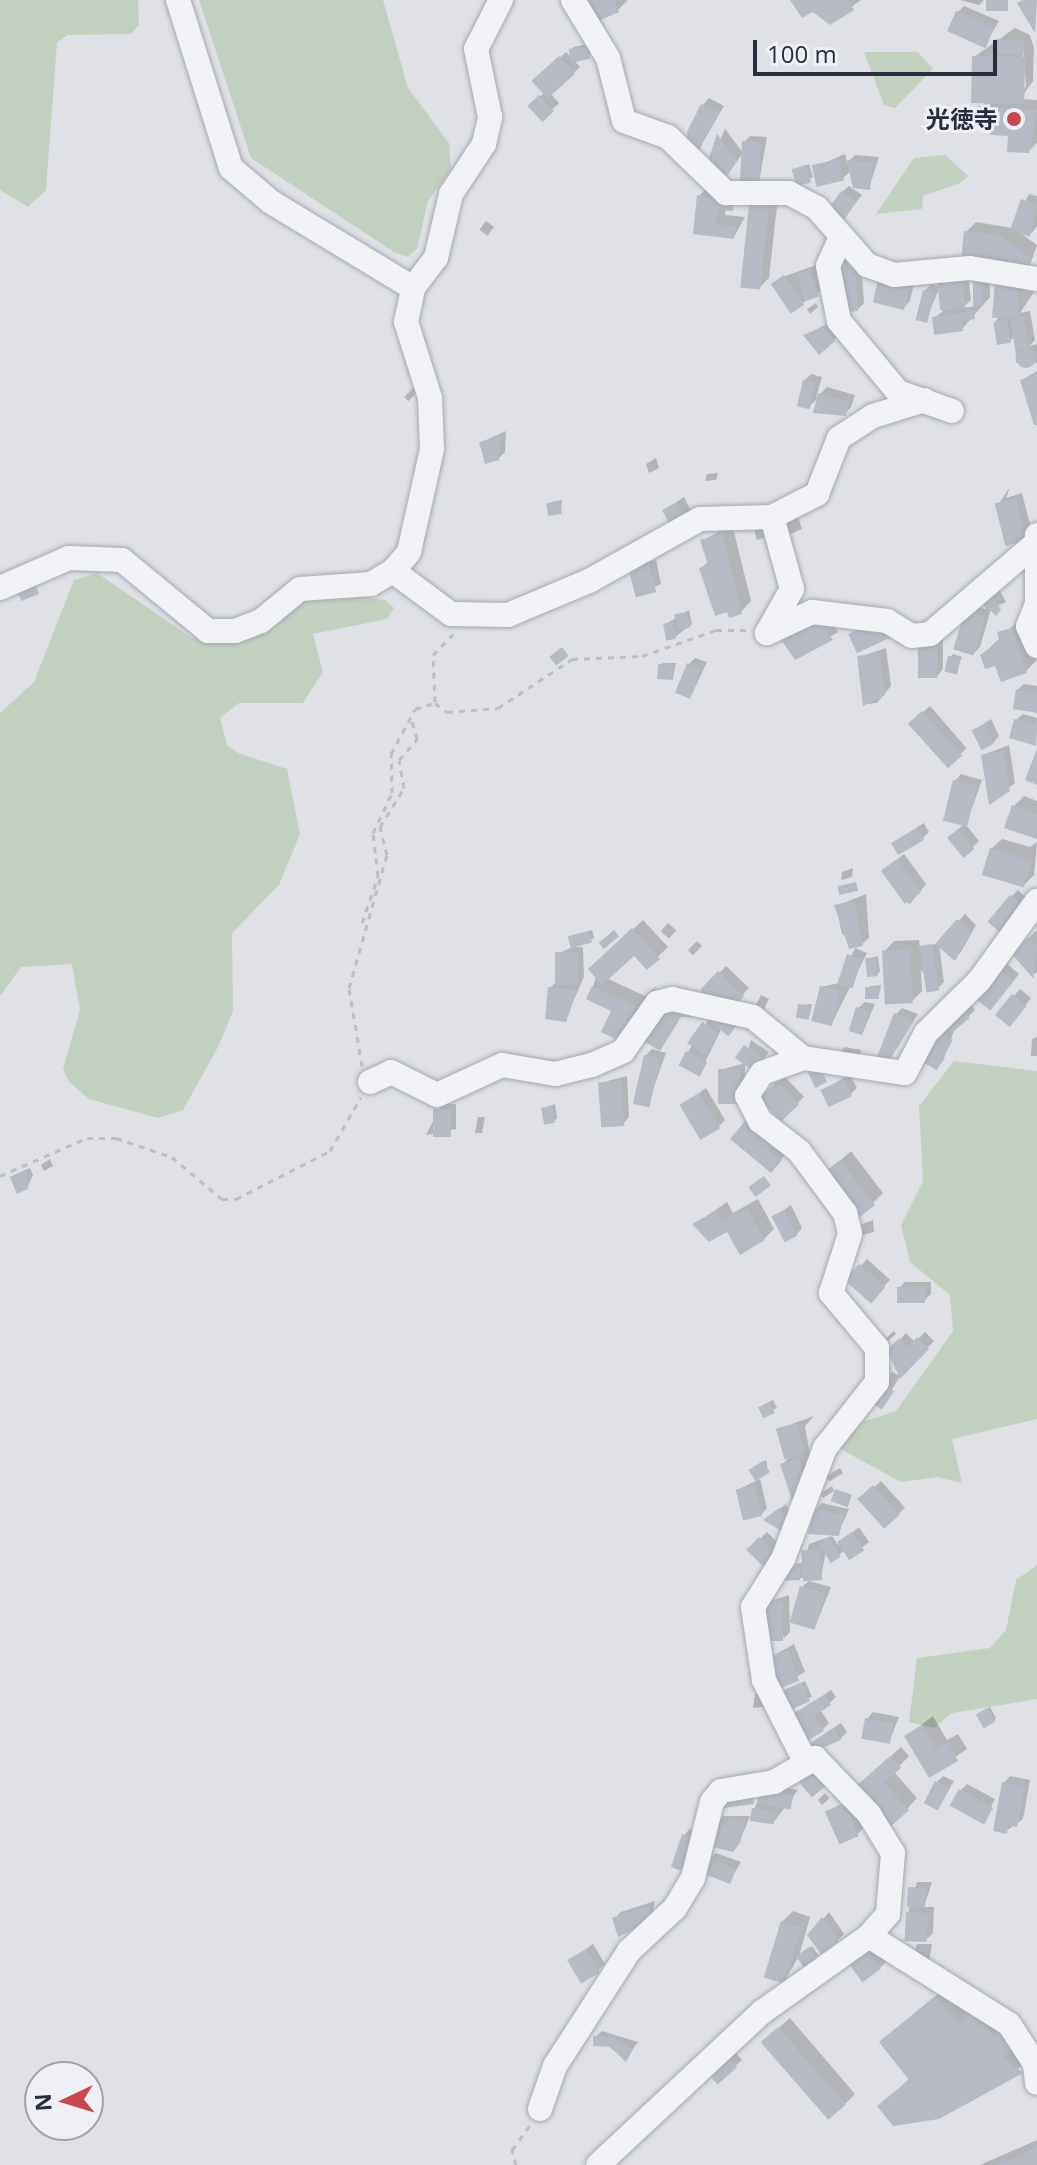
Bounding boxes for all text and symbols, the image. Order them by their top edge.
scale bar [757,24,1001,74]
text: 100 m [767,37,837,70]
place label: 光徳寺 [926,105,998,133]
marker: 光徳寺 [1005,110,1023,128]
north arrow [24,2061,104,2141]
text: N [26,2093,58,2113]

